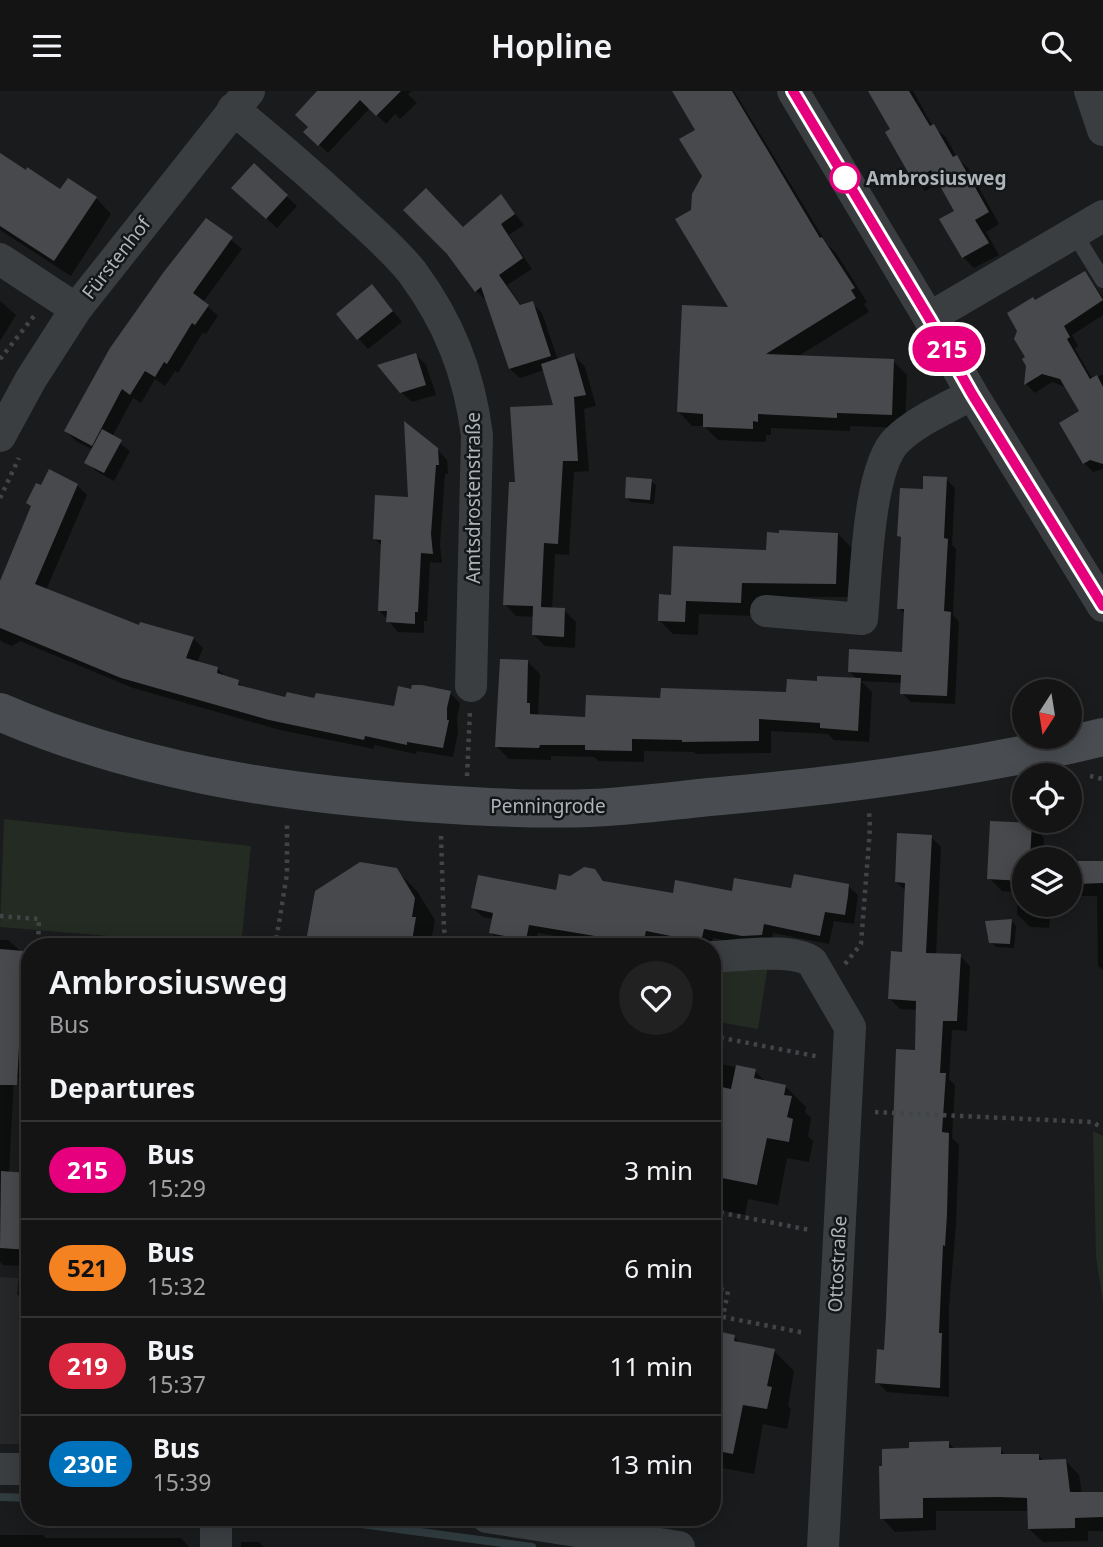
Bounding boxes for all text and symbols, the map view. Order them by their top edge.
text: Hopline [491,24,612,67]
icon: menu [28,27,66,65]
icon: search [1037,27,1075,65]
marker: Ambrosiusweg [830,163,860,193]
place label: Ambrosiusweg [866,165,1006,191]
street label: Fürstenhof [76,210,157,304]
line badge: 215 [907,326,987,372]
text: 215 [926,332,968,365]
street label: Amtsdrostenstraße [460,412,486,584]
north arrow [1012,679,1082,749]
map controls [1012,679,1082,917]
button: locate [1012,763,1082,833]
street label: Penningrode [490,793,606,819]
button: layers [1012,847,1082,917]
text: Ambrosiusweg [49,959,288,1004]
button: heart [619,961,693,1035]
text: Bus [49,1008,89,1040]
text: Departures [49,1070,195,1106]
text: Bus [147,1136,194,1172]
text: 3 min [624,1152,693,1188]
text: 215 [67,1153,108,1186]
text: 15:29 [147,1172,206,1204]
street label: Ottostraße [821,1215,853,1313]
text: Bus [147,1234,194,1270]
text: 6 min [624,1250,693,1286]
text: 521 [67,1251,108,1284]
text: 15:32 [147,1270,206,1302]
text: Bus [147,1332,194,1368]
text: 11 min [609,1348,693,1384]
text: 219 [67,1349,108,1382]
text: 15:37 [147,1368,206,1400]
text: Bus [153,1430,200,1466]
text: 13 min [609,1446,693,1482]
text: 230E [63,1447,118,1480]
text: 15:39 [153,1466,211,1498]

